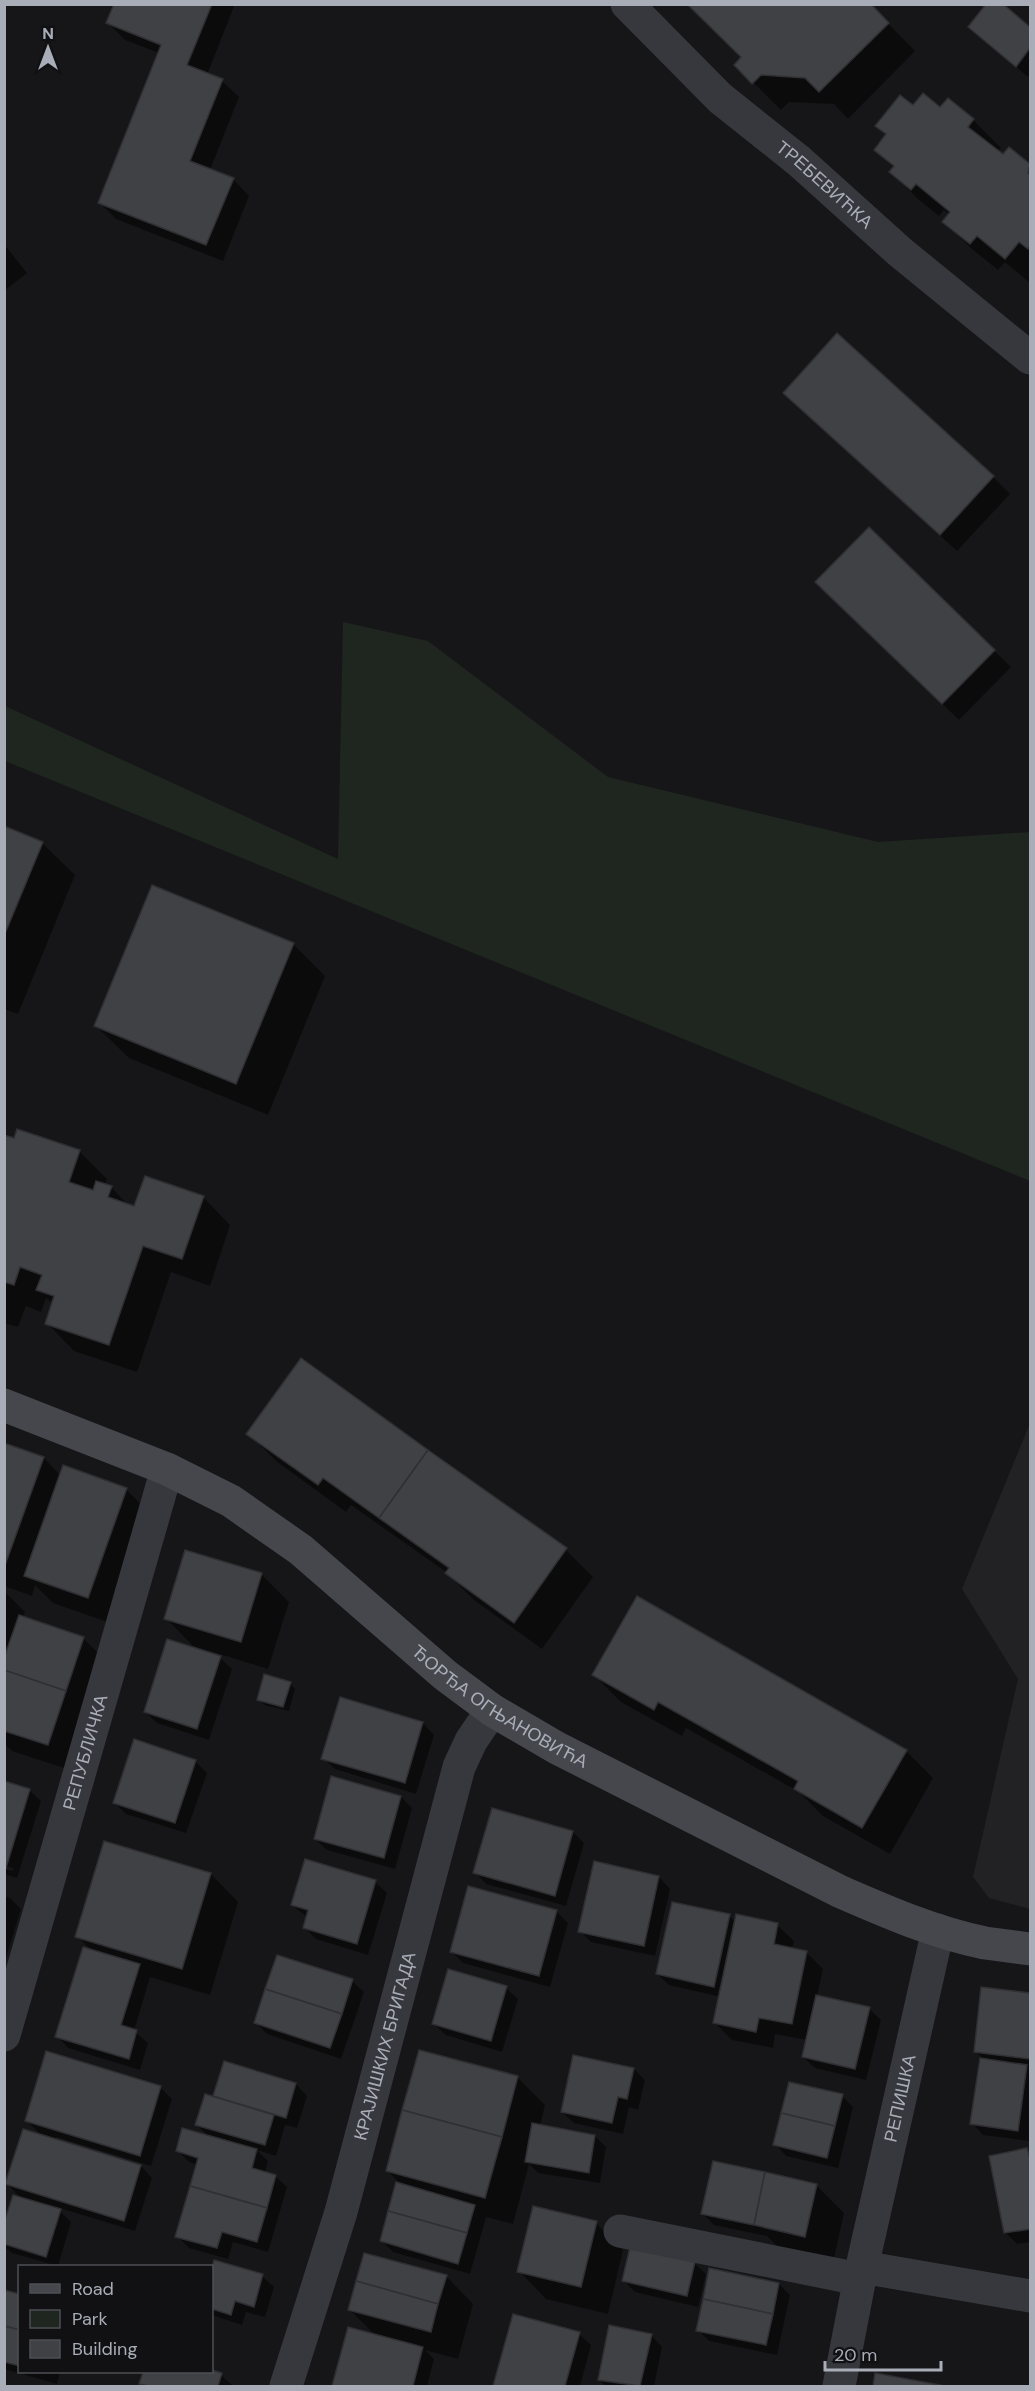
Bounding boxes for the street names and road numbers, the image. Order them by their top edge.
street label: ТРЕБЕВИЋКА [771,135,878,234]
street label: ЂОРЂА ОГЊАНОВИЋА [407,1639,592,1774]
street label: РЕПУБЛИЧКА [57,1692,113,1813]
street label: КРАЈИШКИХ БРИГАДА [348,1949,421,2143]
street label: РЕПИШКА [879,2052,922,2144]

